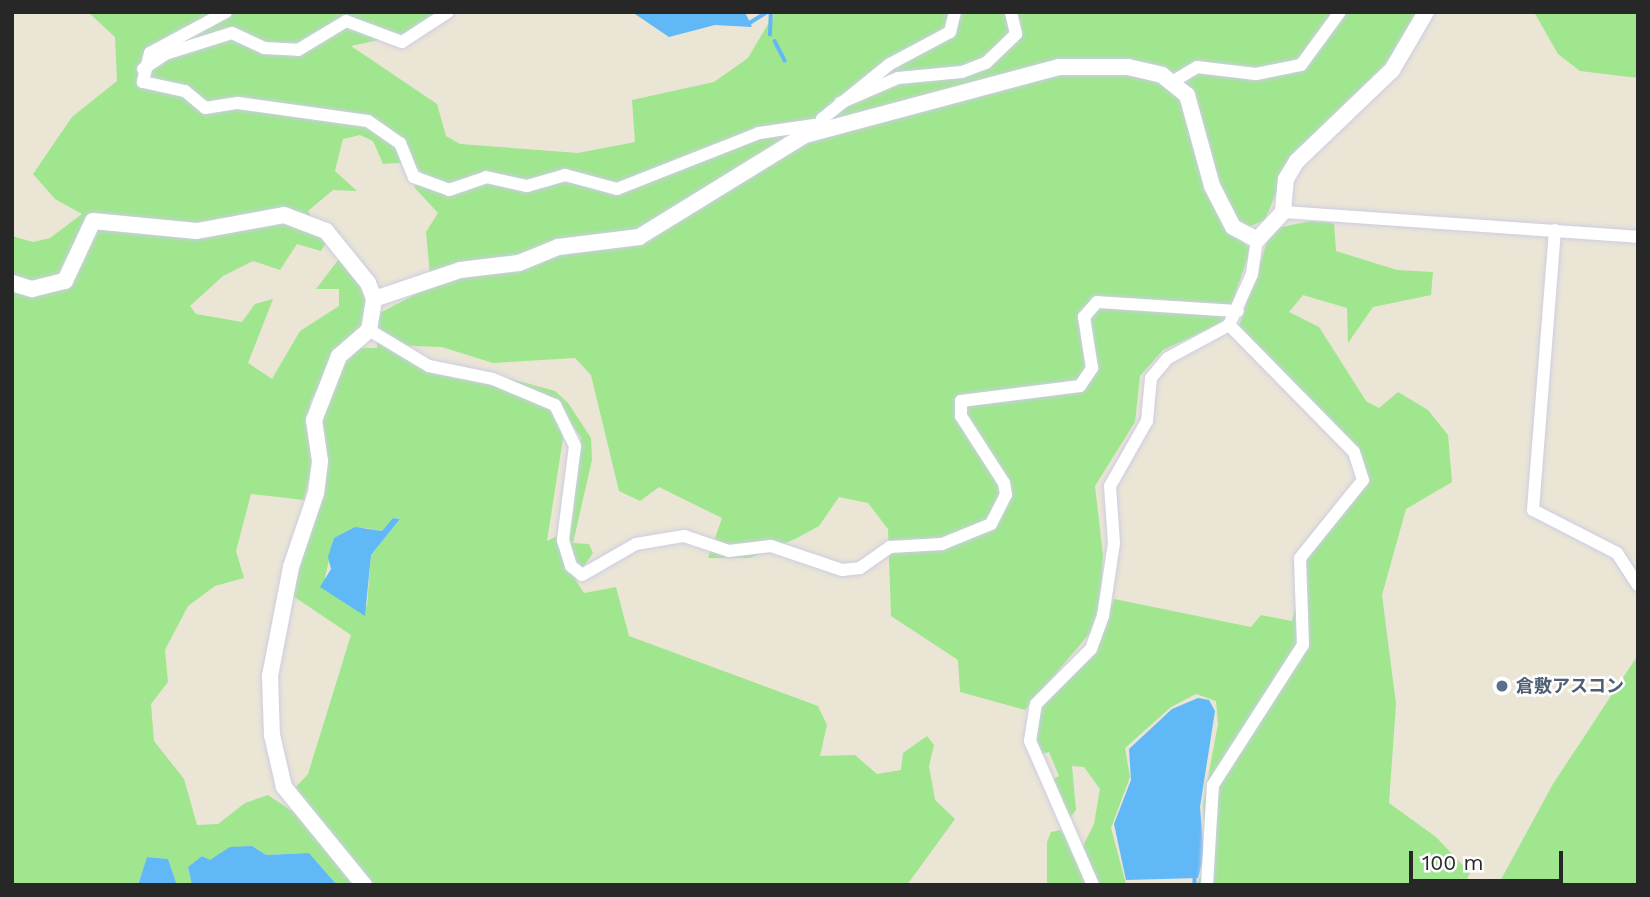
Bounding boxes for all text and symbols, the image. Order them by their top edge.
place label: 倉敷アスコン [1516,675,1624,697]
marker: 倉敷アスコン [1494,678,1510,694]
scale bar [1412,838,1566,882]
text: 100 m [1422,850,1484,875]

